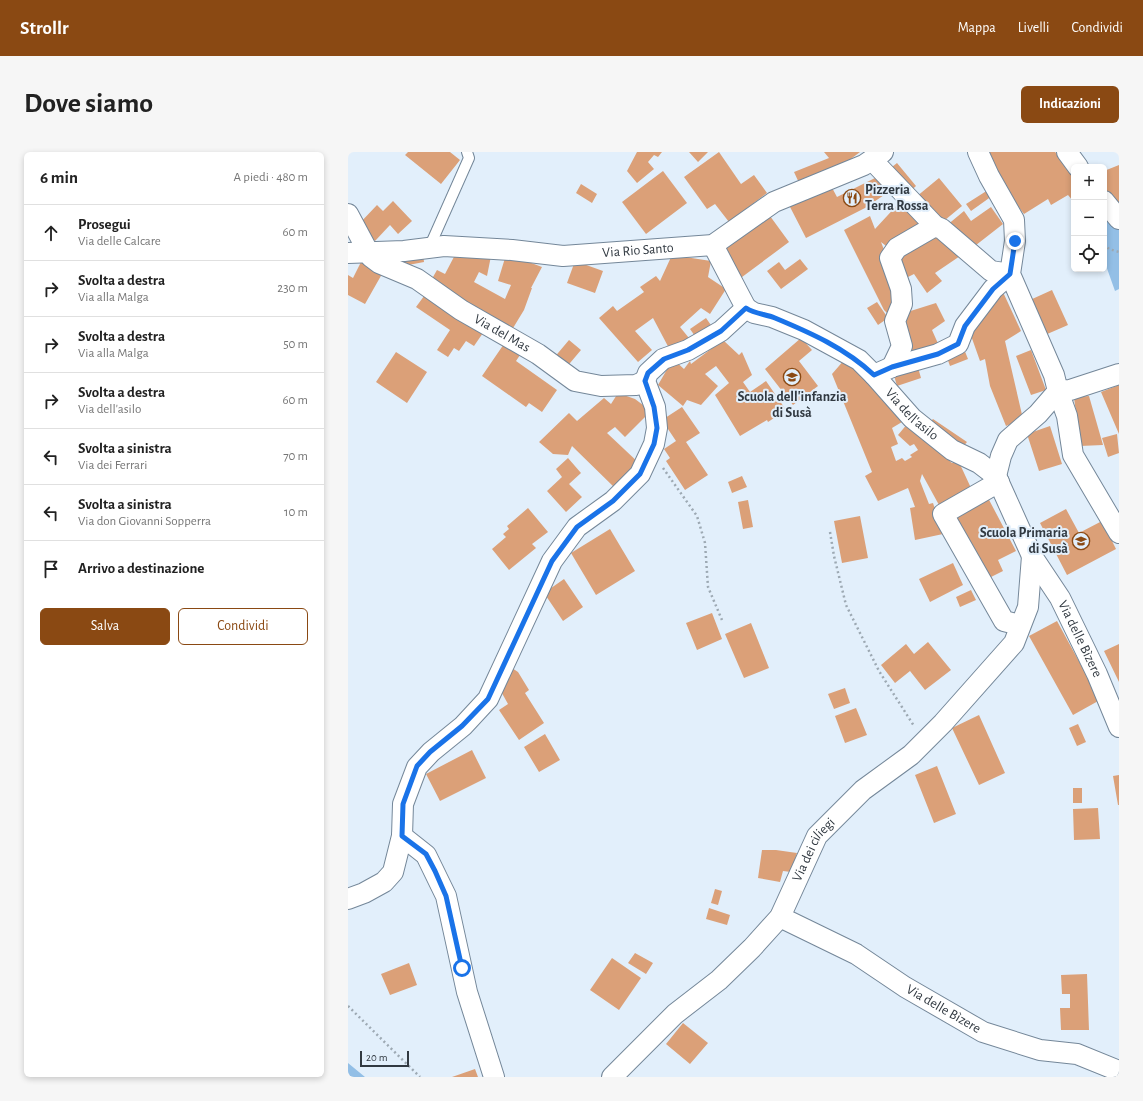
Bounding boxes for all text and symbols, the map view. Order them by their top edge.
text: Strollr [20,19,69,38]
text: Mappa [958,21,996,35]
text: Livelli [1018,21,1049,35]
text: Condividi [1071,21,1123,35]
button: Indicazioni [1021,86,1119,123]
text: Dove siamo [24,90,153,118]
map controls [1071,164,1107,272]
button: + [1071,164,1107,200]
text: 6 min [40,169,78,186]
text: A piedi · 480 m [234,171,308,184]
place label: Pizzeria Terra Rossa [865,183,929,213]
restaurant icon: Pizzeria Terra Rossa [842,188,862,208]
button: − [1071,200,1107,236]
text: Prosegui [78,217,131,232]
icon: ahead [40,222,62,244]
text: 60 m [282,226,308,239]
route end [1006,232,1024,250]
text: Via delle Calcare [78,235,161,248]
button: locate [1071,236,1107,272]
street label: Via Rio Santo [602,241,674,260]
text: Svolta a destra [78,273,165,288]
icon: right [40,278,62,300]
text: 230 m [277,282,308,295]
text: Via alla Malga [78,291,149,304]
street label: Via del Mas [472,312,532,355]
text: Svolta a destra [78,329,165,344]
icon: right [40,334,62,356]
text: 50 m [283,338,308,351]
text: Via alla Malga [78,347,149,360]
school or university icon: Scuola dell'infanzia di Susà [782,367,802,387]
text: Svolta a destra [78,385,165,400]
street label: Via dell'asilo [882,386,941,443]
icon: right [40,390,62,412]
place label: Scuola dell'infanzia di Susà [738,390,847,420]
text: 60 m [282,394,308,407]
text: Via dell'asilo [78,403,141,416]
text: Svolta a sinistra [78,441,172,456]
icon: left [40,446,62,468]
text: 70 m [283,450,308,463]
text: Via dei Ferrari [78,459,147,472]
text: Svolta a sinistra [78,497,172,512]
icon: left [40,502,62,524]
text: 10 m [284,506,308,519]
text: Via don Giovanni Sopperra [78,515,211,528]
place label: Scuola Primaria di Susà [980,526,1068,556]
school or university icon: Scuola Primaria di Susà [1071,531,1091,551]
icon: arrive [40,558,62,580]
text: Arrivo a destinazione [78,561,204,576]
street label: Via delle Bìzere [1055,598,1105,680]
button: Salva [40,608,170,645]
button: Condividi [178,608,308,645]
street label: Via dei ciliegi [790,815,838,884]
route start [453,959,471,977]
street label: Via delle Bìzere [904,982,983,1036]
scale bar [360,1049,409,1068]
text: 20 m [366,1052,387,1063]

